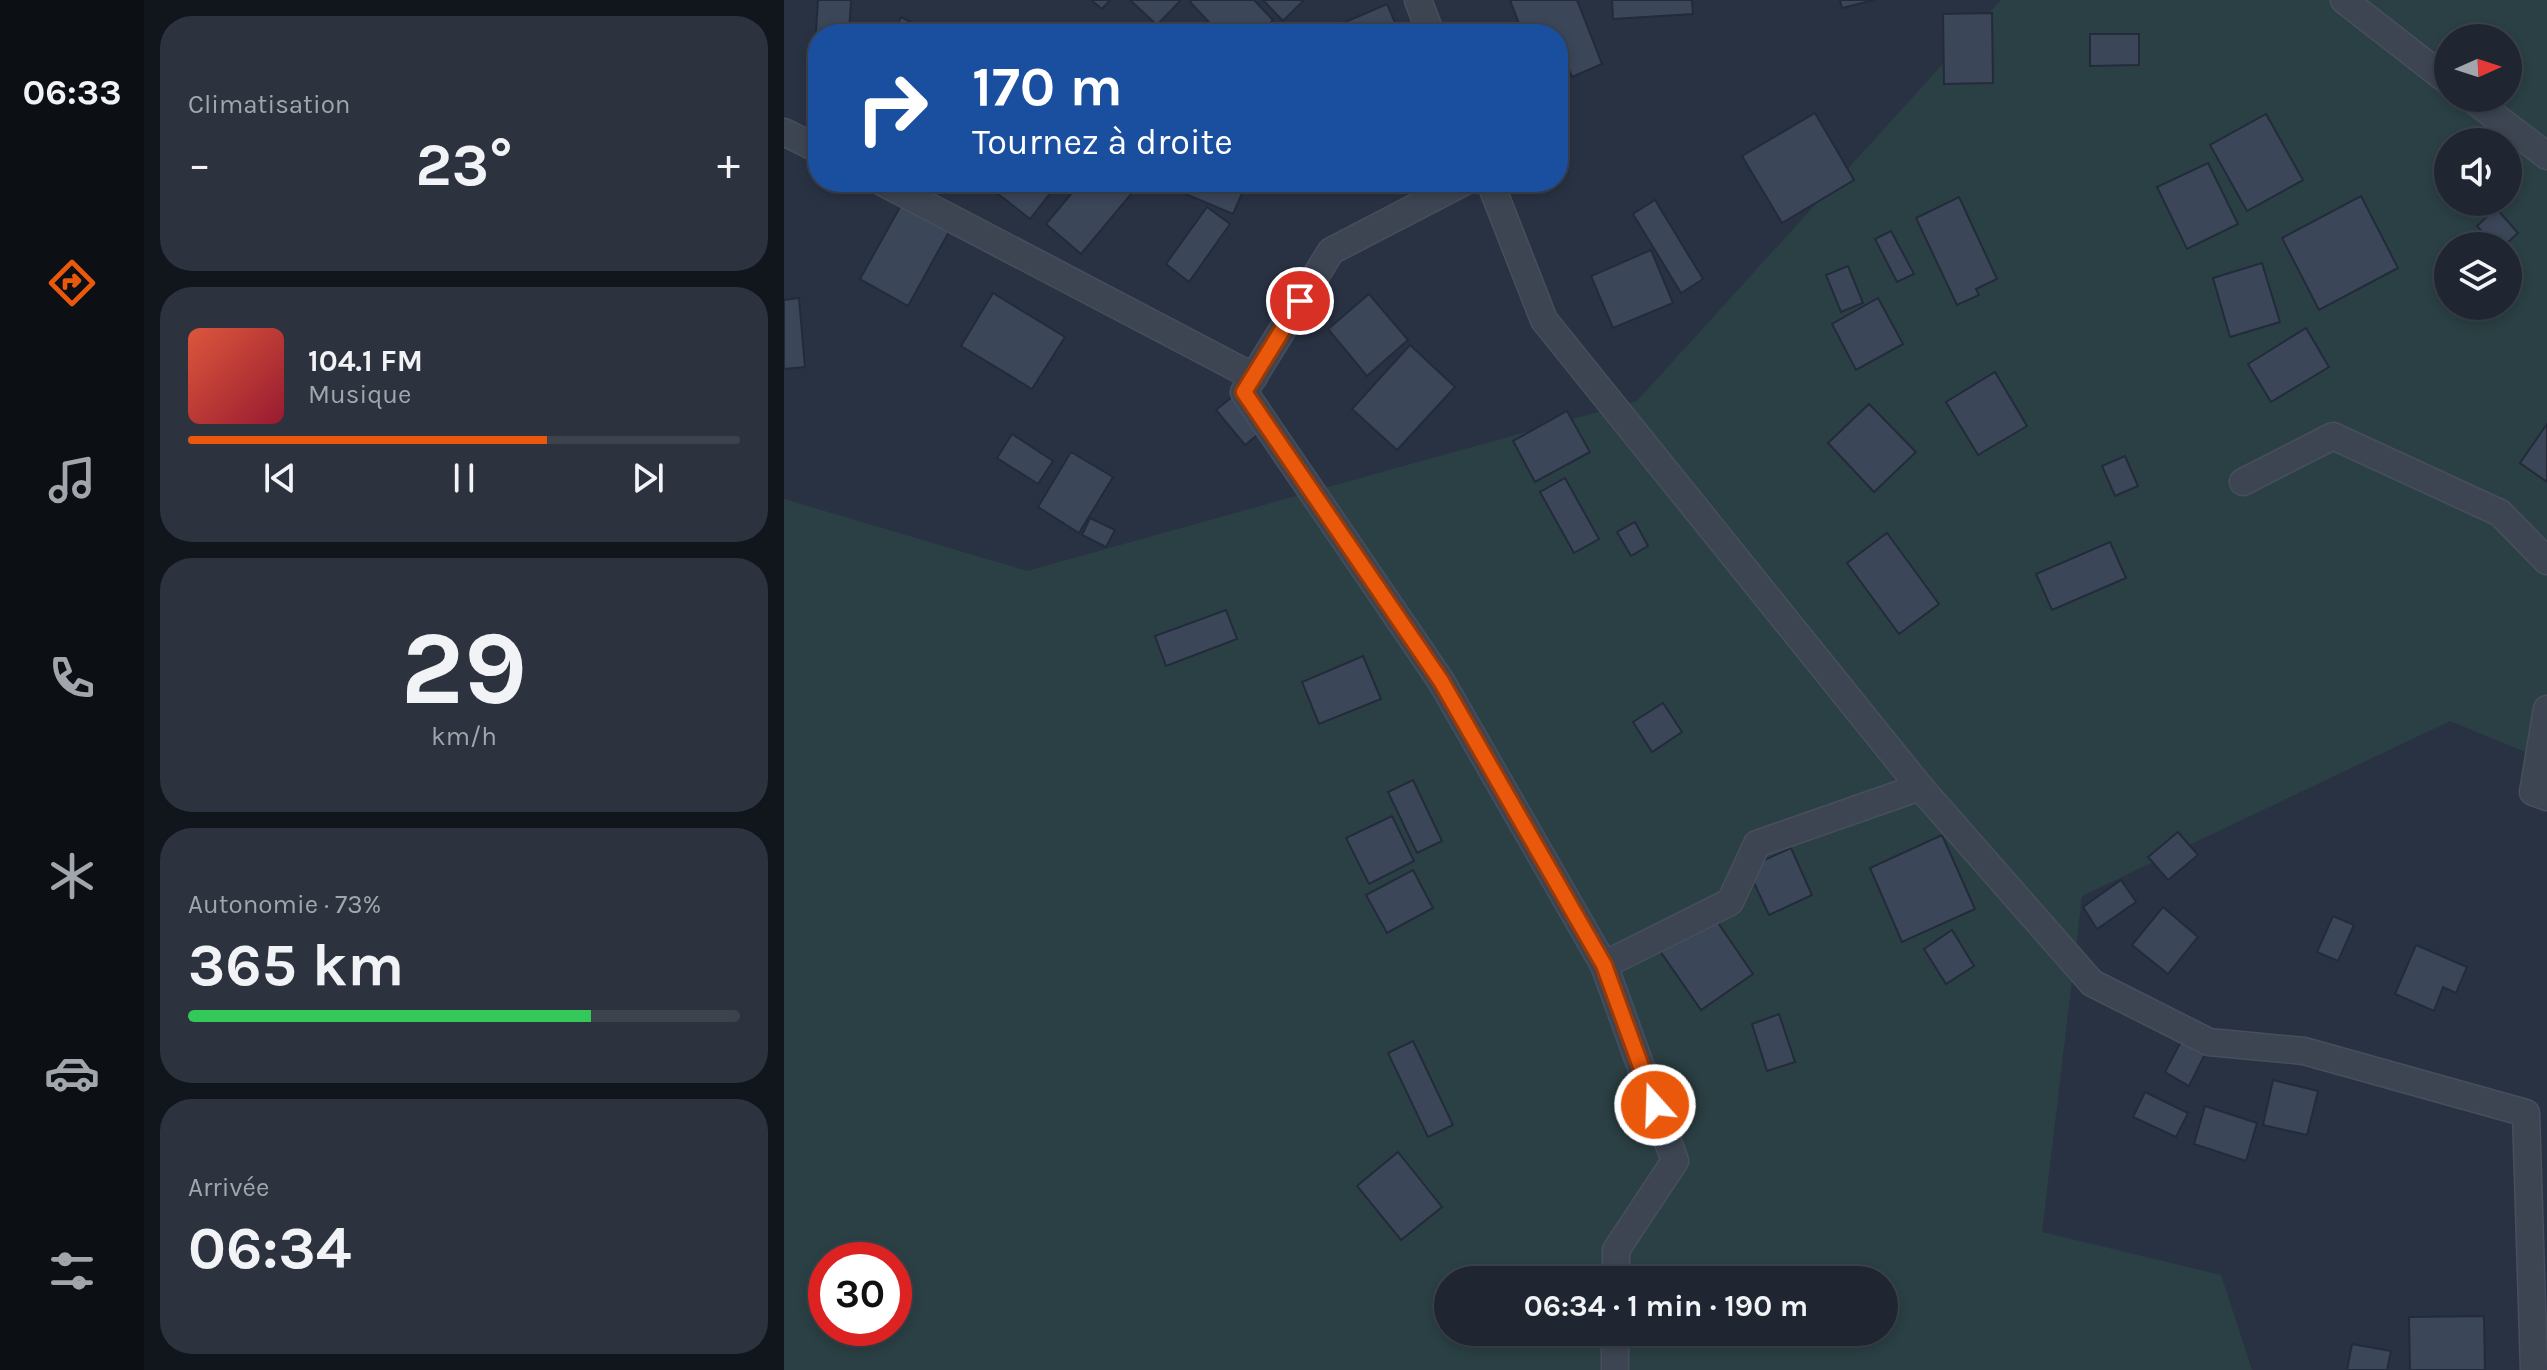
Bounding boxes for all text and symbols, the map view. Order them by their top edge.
north arrow [2434,24,2522,112]
map controls [2434,24,2522,320]
text: 170 m [972,54,1123,119]
icon: right [840,56,944,160]
text: 06:33 [22,71,122,113]
text: Climatisation [188,89,351,120]
text: Tournez à droite [972,121,1233,163]
button: sound [2434,128,2522,216]
text: 23° [416,130,512,200]
text: − [188,139,211,190]
text: + [717,139,740,190]
button: layers [2434,232,2522,320]
icon: directions [44,255,100,311]
pin [1266,267,1334,335]
icon: arrive [1278,279,1322,323]
text: 104.1 FM [308,343,423,379]
text: Musique [308,379,411,410]
icon: music [44,452,100,508]
icon: previous [258,456,302,500]
icon: pause [442,456,486,500]
icon: next [626,456,670,500]
text: 29 [401,608,527,729]
icon: phone [44,650,100,706]
text: km/h [431,721,497,752]
icon: climate [44,848,100,904]
text: Autonomie · 73% [188,889,381,920]
text: 365 km [188,930,404,1000]
icon: car [44,1045,100,1101]
position arrow [1613,1063,1697,1147]
text: Arrivée [188,1172,269,1203]
text: 06:34 [188,1213,352,1283]
speed limit sign: 30 [808,1242,912,1346]
icon: filters [44,1243,100,1299]
text: 06:34 · 1 min · 190 m [1524,1288,1808,1324]

